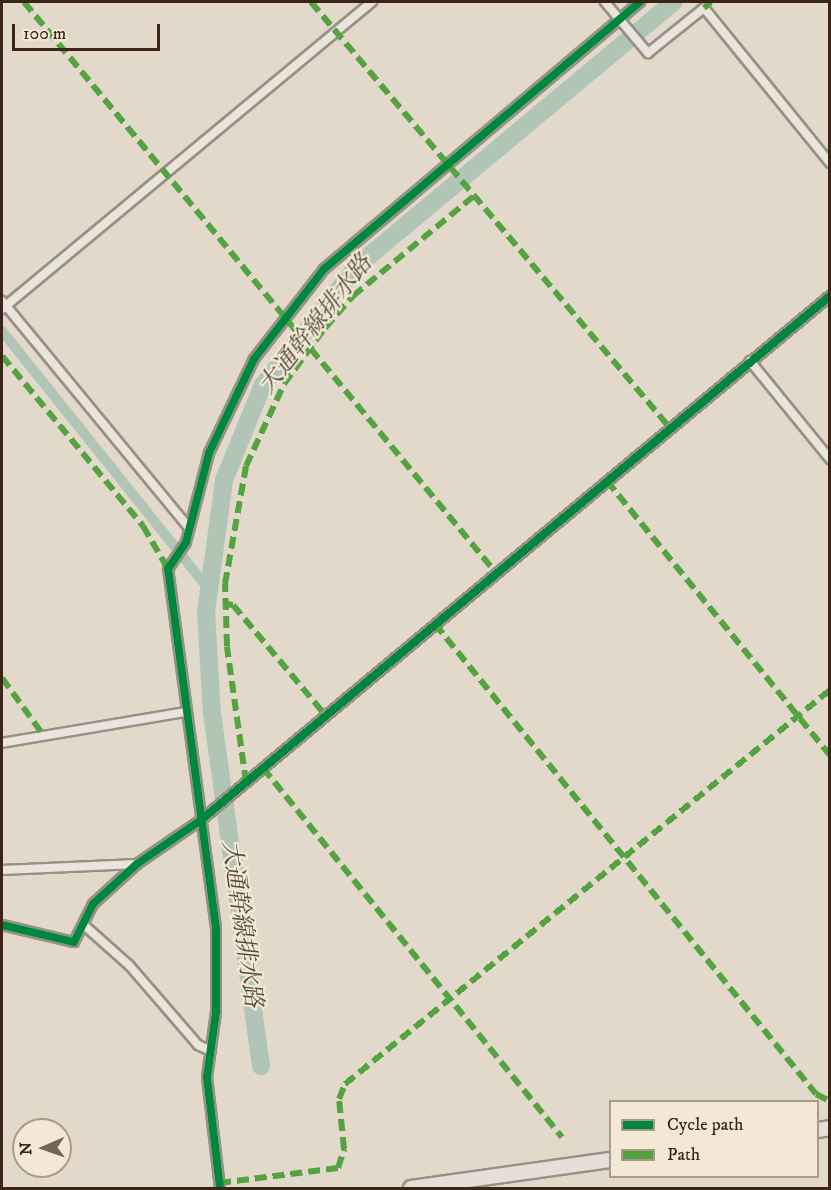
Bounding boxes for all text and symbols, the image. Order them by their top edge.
scale bar [15,12,164,50]
text: 100 m [23,23,66,45]
water label: 大通幹線排水路 [253,250,379,400]
water label: 大通幹線排水路 [215,839,267,1009]
legend [609,1100,819,1178]
text: Cycle path [667,1114,744,1136]
north arrow [12,1118,72,1178]
text: N [16,1142,36,1155]
text: Path [667,1144,700,1166]

